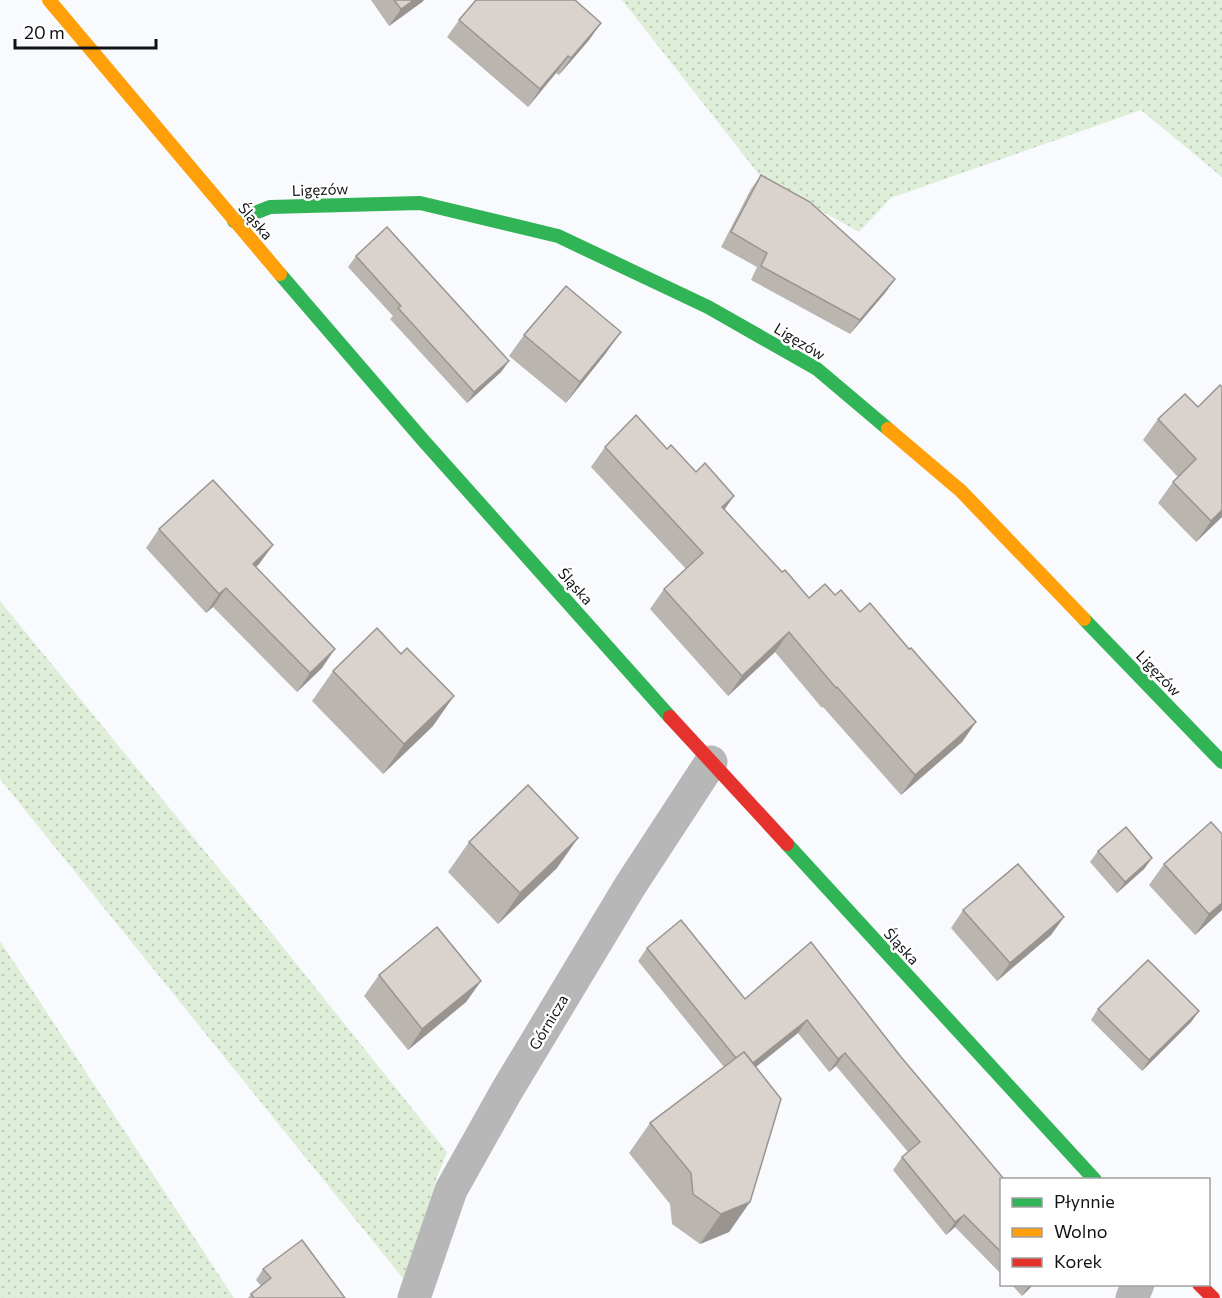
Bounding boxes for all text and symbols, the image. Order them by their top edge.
scale bar [15,12,156,50]
text: 20 m [24,21,65,43]
street label: Ligęzów [291,179,349,199]
street label: Śląska [235,198,278,243]
street label: Ligęzów [771,319,829,363]
street label: Śląska [555,563,598,608]
street label: Ligęzów [1133,646,1185,700]
street label: Śląska [881,923,924,968]
street label: Górnicza [525,991,571,1053]
legend [1000,1178,1210,1286]
text: Płynnie [1054,1190,1115,1212]
text: Wolno [1054,1220,1108,1242]
text: Korek [1054,1250,1103,1272]

